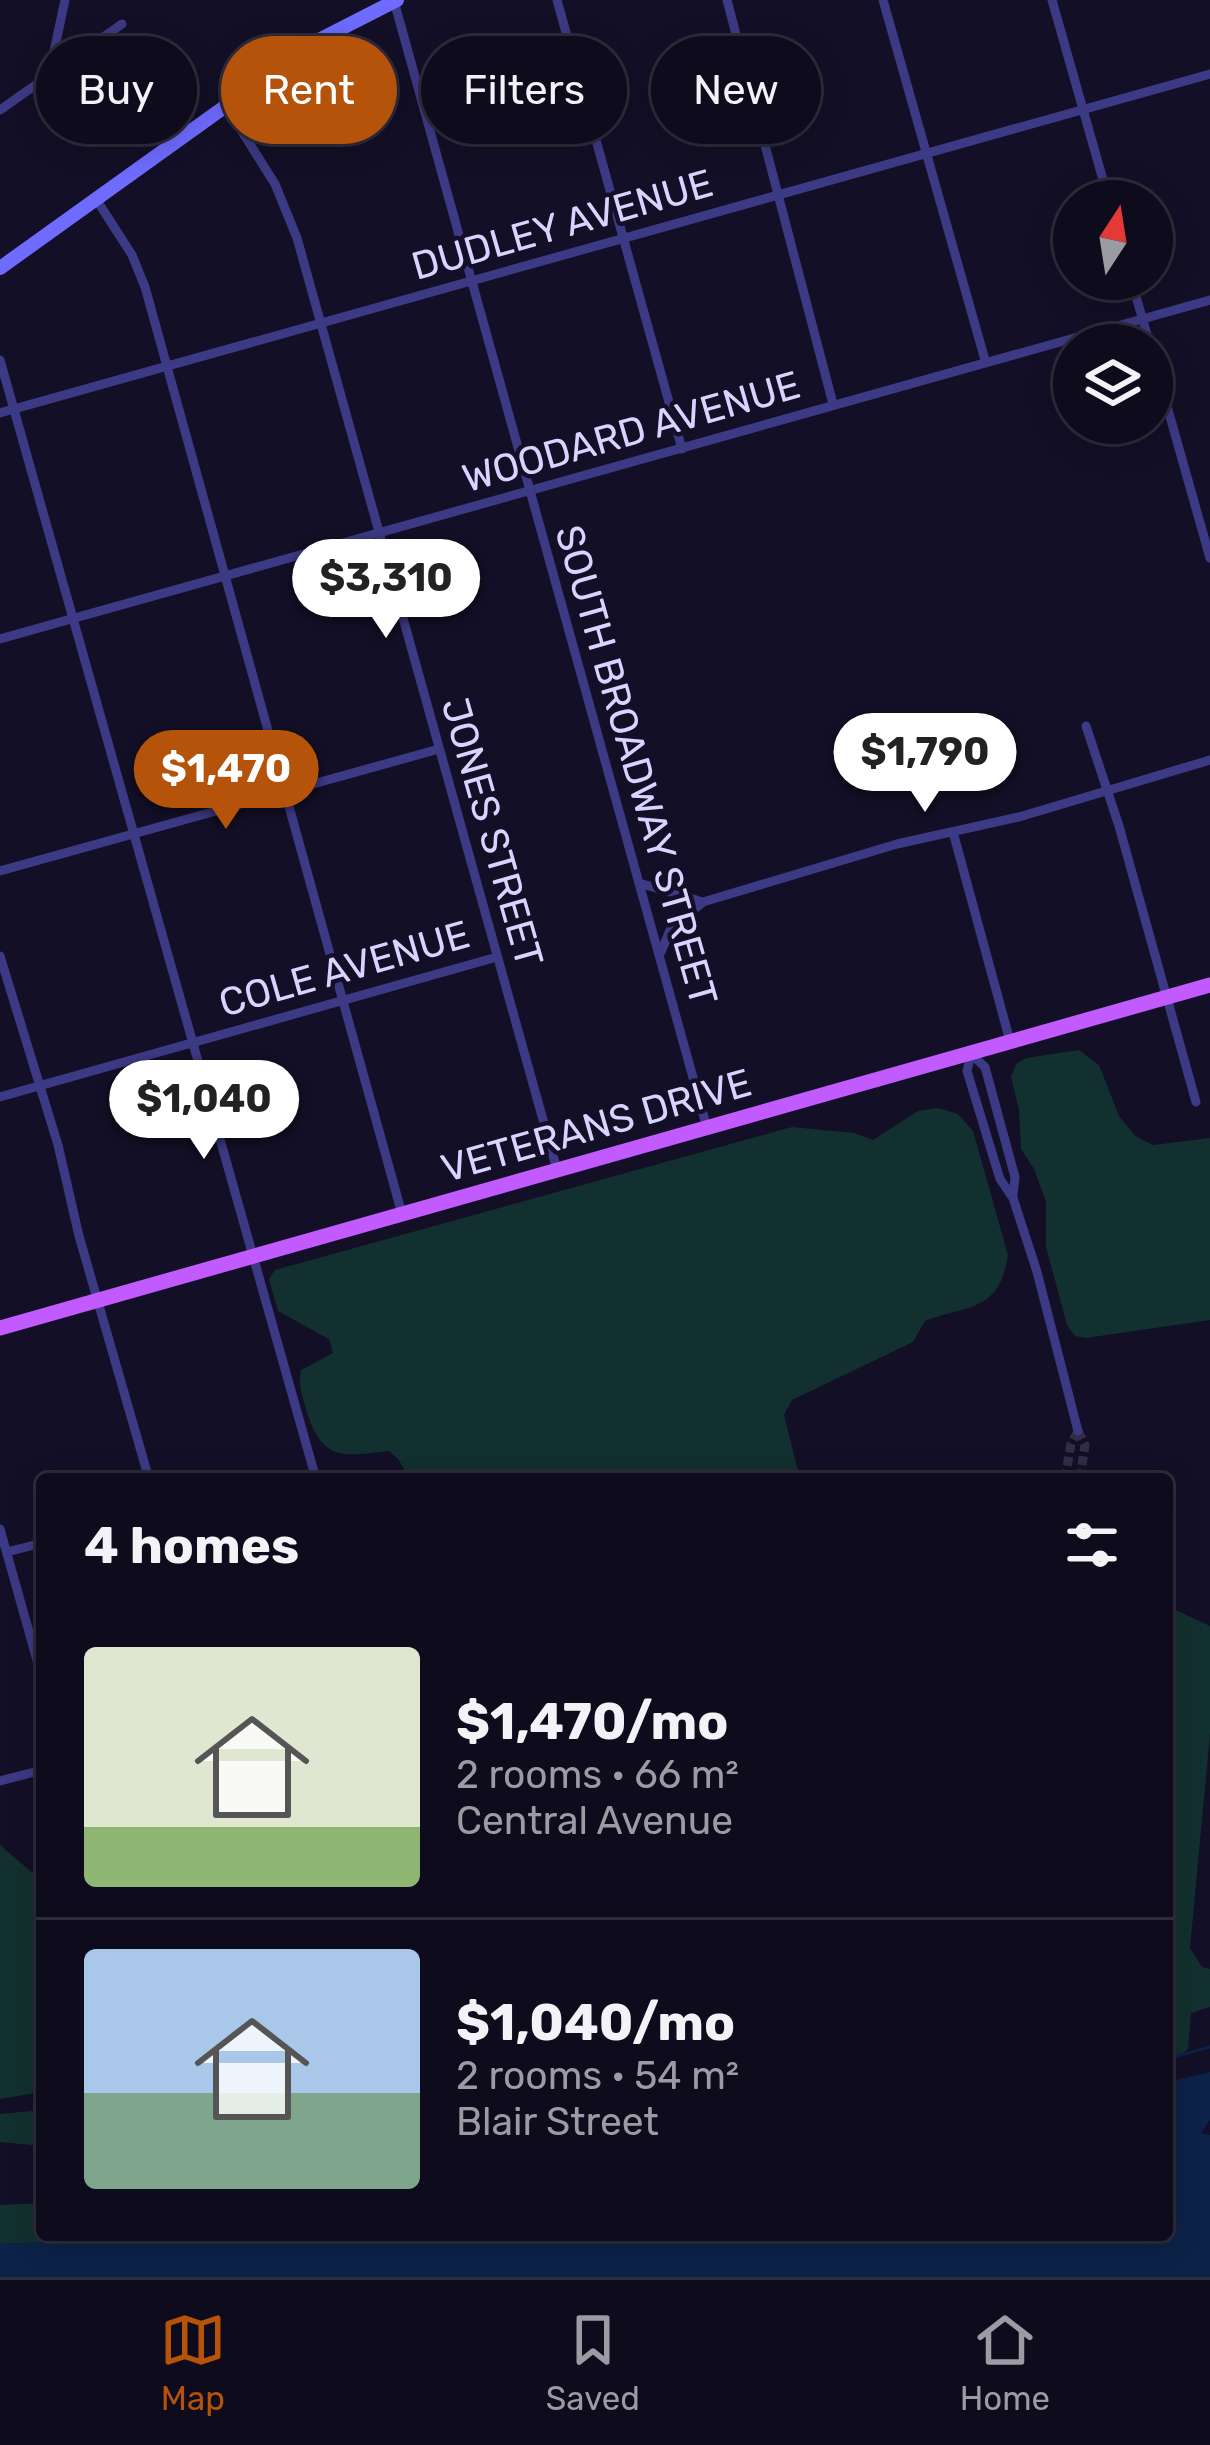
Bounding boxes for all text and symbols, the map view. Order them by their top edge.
chip: Buy [36,36,197,144]
chip: Rent [221,36,397,144]
chip: Filters [421,36,627,144]
chip: New [651,36,821,144]
street label: DUDLEY AVENUE [407,160,718,290]
north arrow [1053,180,1173,300]
map controls [1053,180,1173,444]
button: layers [1053,324,1173,444]
street label: WOODARD AVENUE [457,362,805,502]
street label: SOUTH BROADWAY STREET [545,520,727,1011]
pin: $3,310 [288,539,484,641]
text: $3,310 [319,555,453,601]
street label: JONES STREET [432,693,552,972]
pin: $1,790 [827,713,1023,815]
text: $1,790 [861,729,989,775]
pin: $1,470 [128,730,324,832]
text: $1,470 [161,746,291,792]
street label: COLE AVENUE [214,911,475,1027]
pin: $1,040 [106,1060,302,1162]
street label: VETERANS DRIVE [436,1060,757,1192]
text: $1,040 [136,1076,272,1122]
icon: filters [1059,1512,1125,1578]
text: 4 homes [84,1515,299,1576]
text: $1,470/mo [456,1691,728,1752]
icon: home [180,1695,324,1839]
text: 2 rooms · 66 m² [456,1752,739,1798]
text: Central Avenue [456,1798,733,1844]
text: $1,040/mo [456,1992,735,2053]
icon: home [180,1997,324,2141]
text: 2 rooms · 54 m² [456,2053,739,2099]
text: Blair Street [456,2099,659,2145]
tab: Map [160,2307,226,2418]
tab: Saved [546,2307,640,2418]
tab: Home [960,2307,1050,2418]

